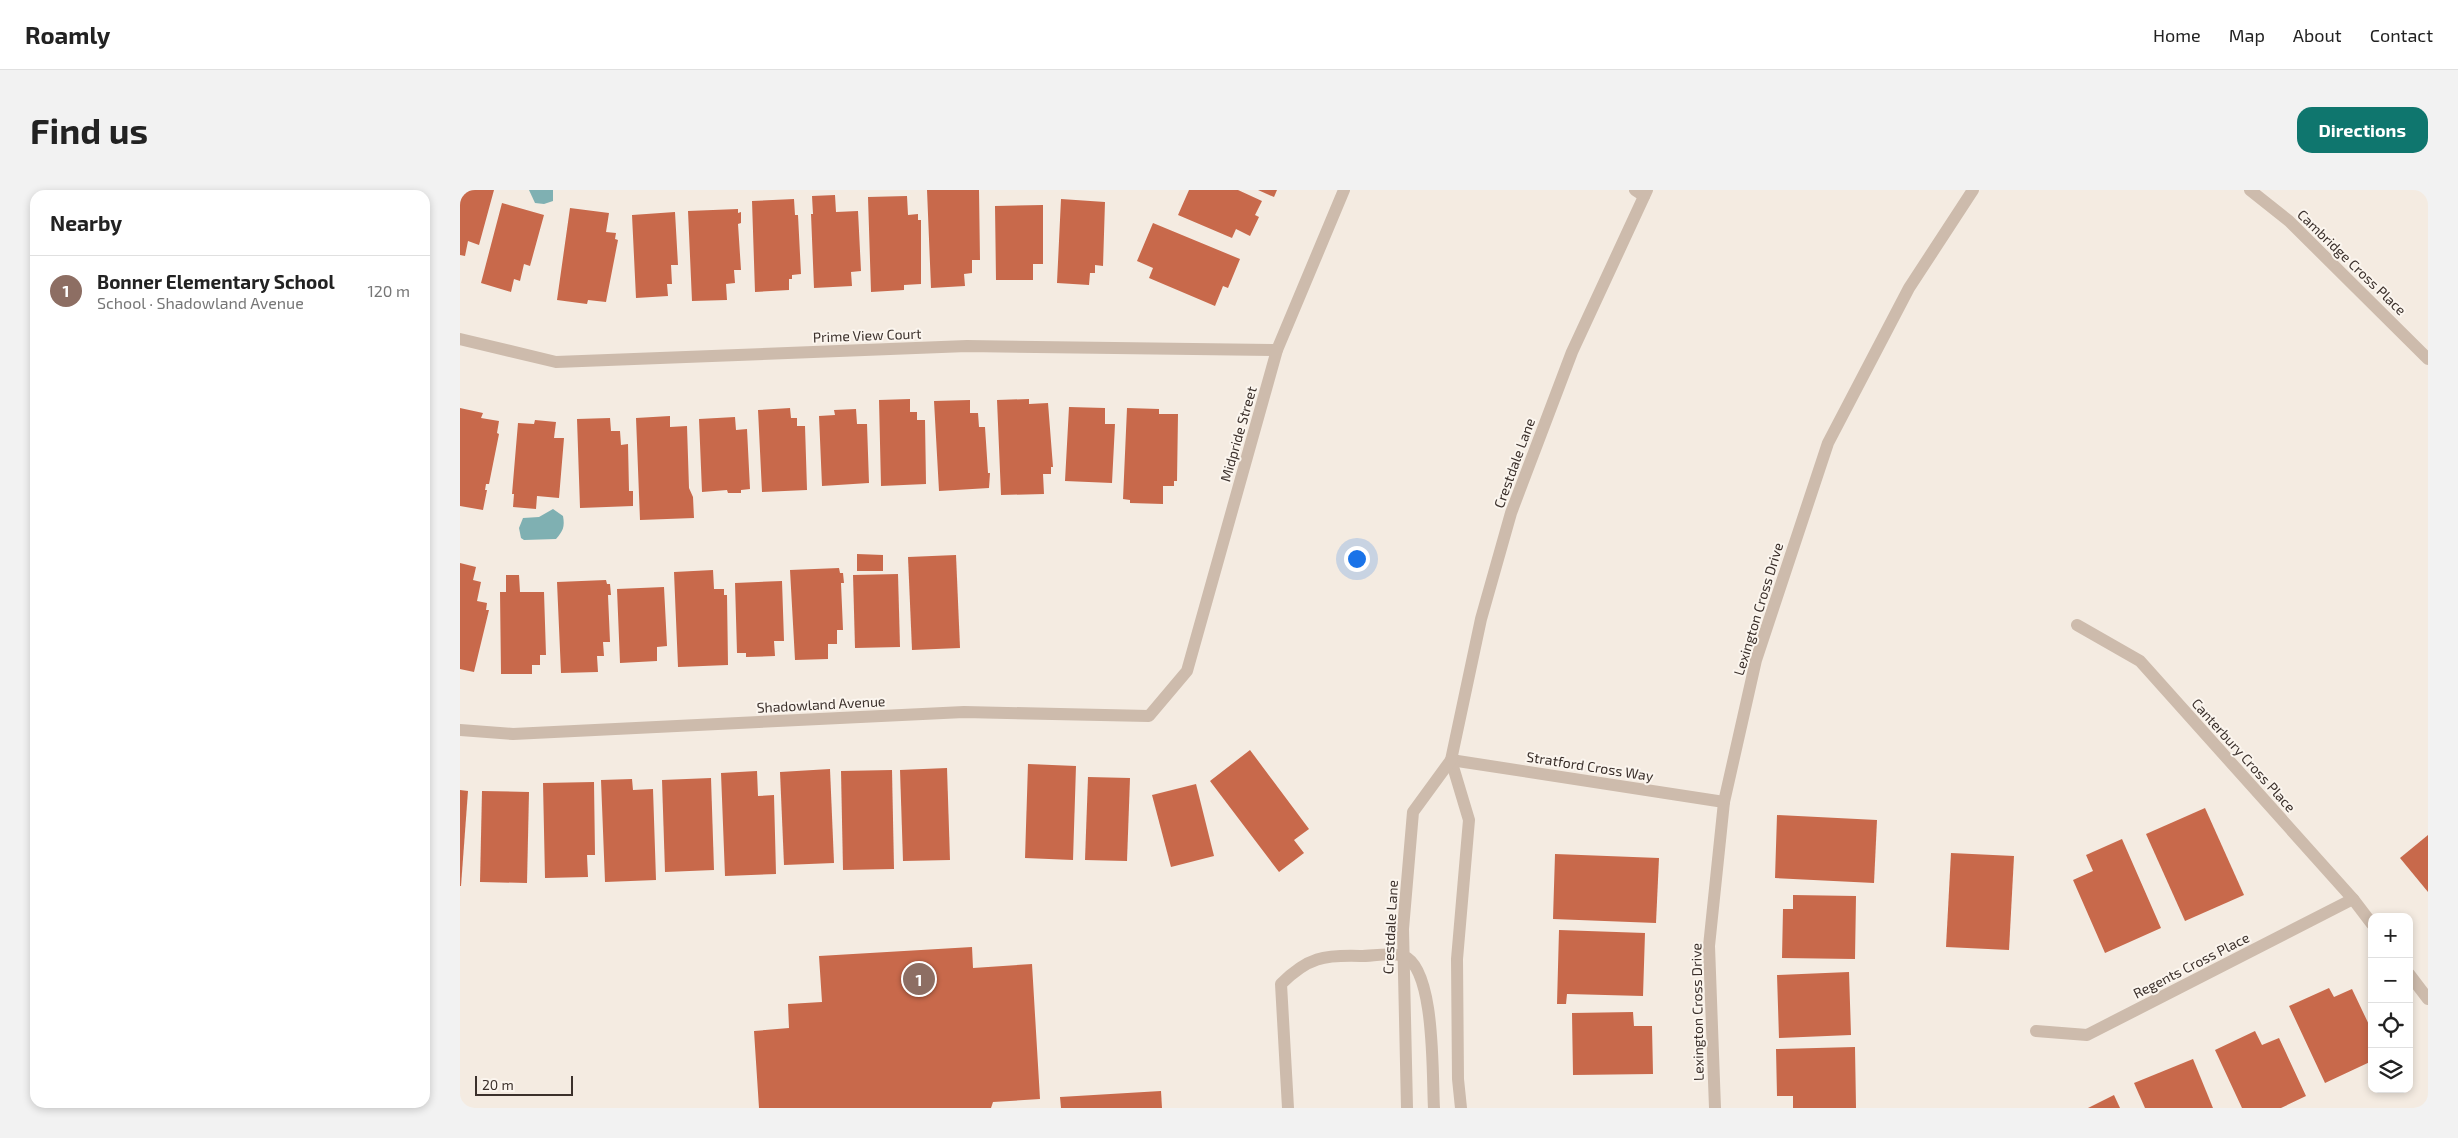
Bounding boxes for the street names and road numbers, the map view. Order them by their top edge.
street label: Cambridge Cross Place [2294,206,2410,318]
street label: Prime View Court [812,325,922,345]
street label: Midpride Street [1216,384,1260,484]
street label: Crestdale Lane [1490,416,1538,510]
street label: Lexington Cross Drive [1730,541,1786,677]
street label: Shadowland Avenue [756,692,886,716]
street label: Canterbury Cross Place [2188,695,2300,815]
street label: Stratford Cross Way [1525,748,1655,785]
street label: Crestdale Lane [1379,879,1401,975]
street label: Regents Cross Place [2130,928,2252,1002]
street label: Lexington Cross Drive [1687,943,1707,1081]

